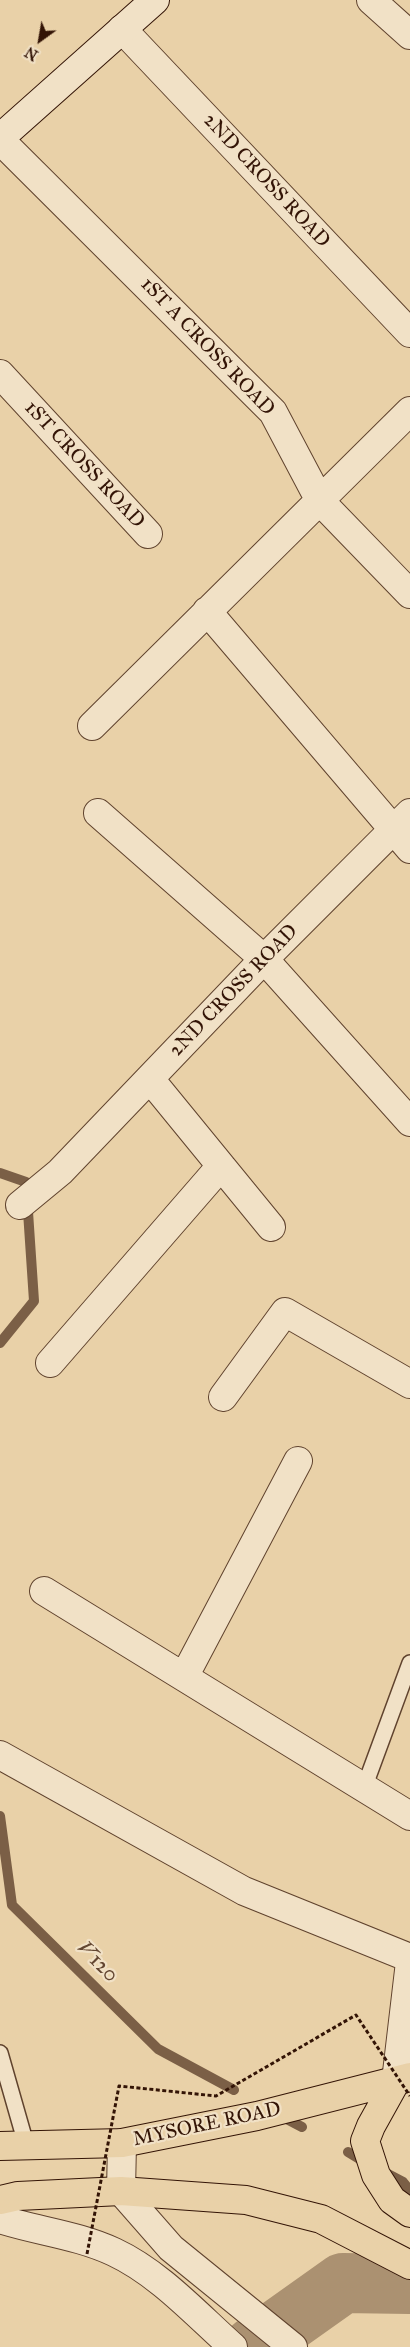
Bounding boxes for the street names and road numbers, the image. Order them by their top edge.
street label: 2ND CROSS ROAD [198,109,334,253]
street label: 1ST A CROSS ROAD [135,273,279,421]
street label: 1ST CROSS ROAD [19,396,149,534]
street label: 2ND CROSS ROAD [165,920,303,1062]
street label: MYSORE ROAD [131,2098,283,2152]

